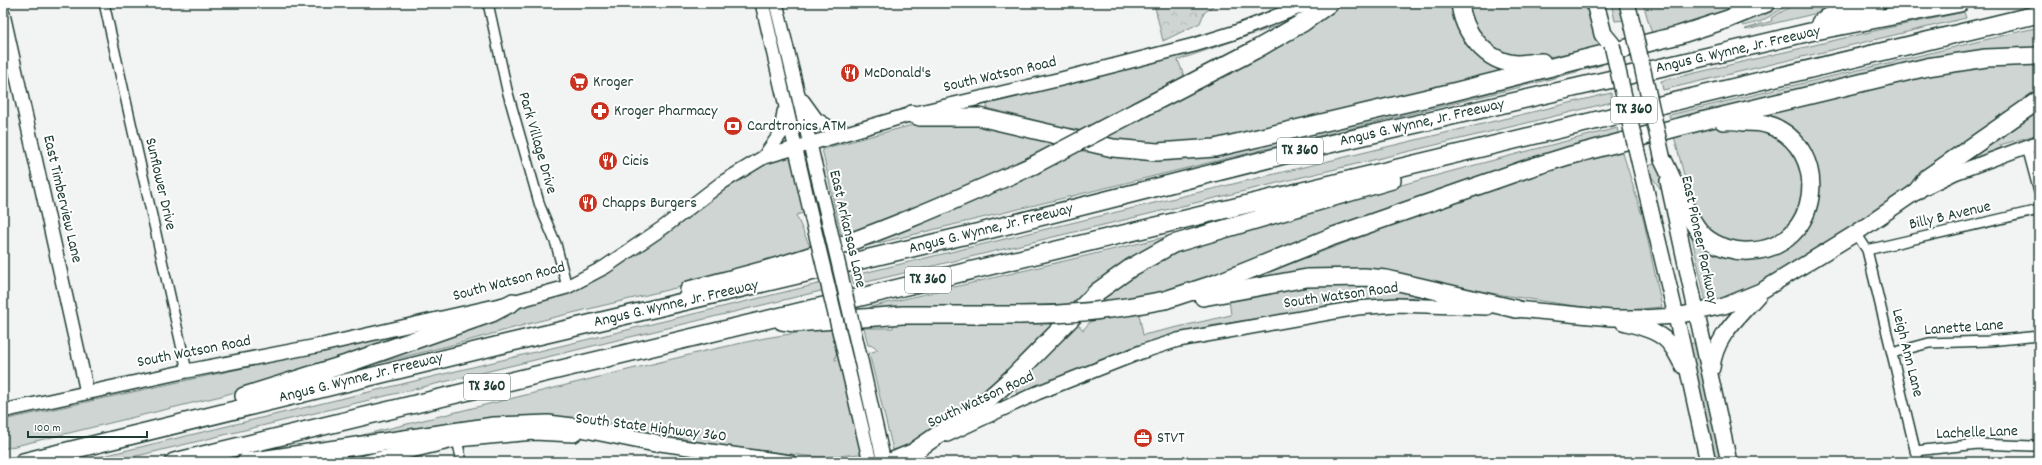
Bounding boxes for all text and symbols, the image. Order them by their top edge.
street label: Angus G. Wynne, Jr. Freeway [1653,20,1823,80]
street label: South Watson Road [941,51,1059,99]
restaurant icon: McDonald's [839,62,861,84]
place label: McDonald's [864,62,932,85]
supermarket icon: Kroger [568,71,590,93]
place label: Kroger [593,71,633,94]
street label: Park Village Drive [511,89,563,197]
street label: Angus G. Wynne, Jr. Freeway [1337,93,1507,153]
road number: TX 360 [1611,97,1657,123]
pharmacy icon: Kroger Pharmacy [589,100,611,122]
place label: Kroger Pharmacy [614,100,718,123]
bank icon: Cardtronics ATM [722,115,744,137]
place label: Cardtronics ATM [747,115,846,138]
street label: East Timberview Lane [36,133,88,265]
street label: Sunflower Drive [138,136,182,232]
road number: TX 360 [1277,138,1323,164]
restaurant icon: Cicis [597,150,619,172]
place label: Cicis [622,150,649,173]
street label: East Arkansas Lane [822,168,872,290]
street label: East Pioneer Parkway [1674,174,1724,307]
restaurant icon: Chapps Burgers [577,192,599,214]
place label: Chapps Burgers [602,192,697,215]
street label: Billy B Avenue [1907,195,1993,237]
street label: Angus G. Wynne, Jr. Freeway [906,197,1076,261]
street label: South Watson Road [450,256,568,308]
road number: TX 360 [905,267,951,293]
street label: Angus G. Wynne, Jr. Freeway [591,274,761,334]
street label: South Watson Road [1282,277,1400,315]
street label: Leigh Ann Lane [1885,306,1929,400]
street label: Lanette Lane [1924,314,2004,342]
street label: South Watson Road [135,330,253,374]
street label: Angus G. Wynne, Jr. Freeway [276,346,446,410]
street label: South Watson Road [924,365,1038,435]
road number: TX 360 [464,374,510,400]
street label: South State Highway 360 [574,407,728,449]
scale bar [28,413,147,439]
text: 100 m [34,420,61,437]
street label: Lachelle Lane [1936,420,2018,446]
office icon: STVT [1132,427,1154,449]
place label: STVT [1157,427,1185,450]

